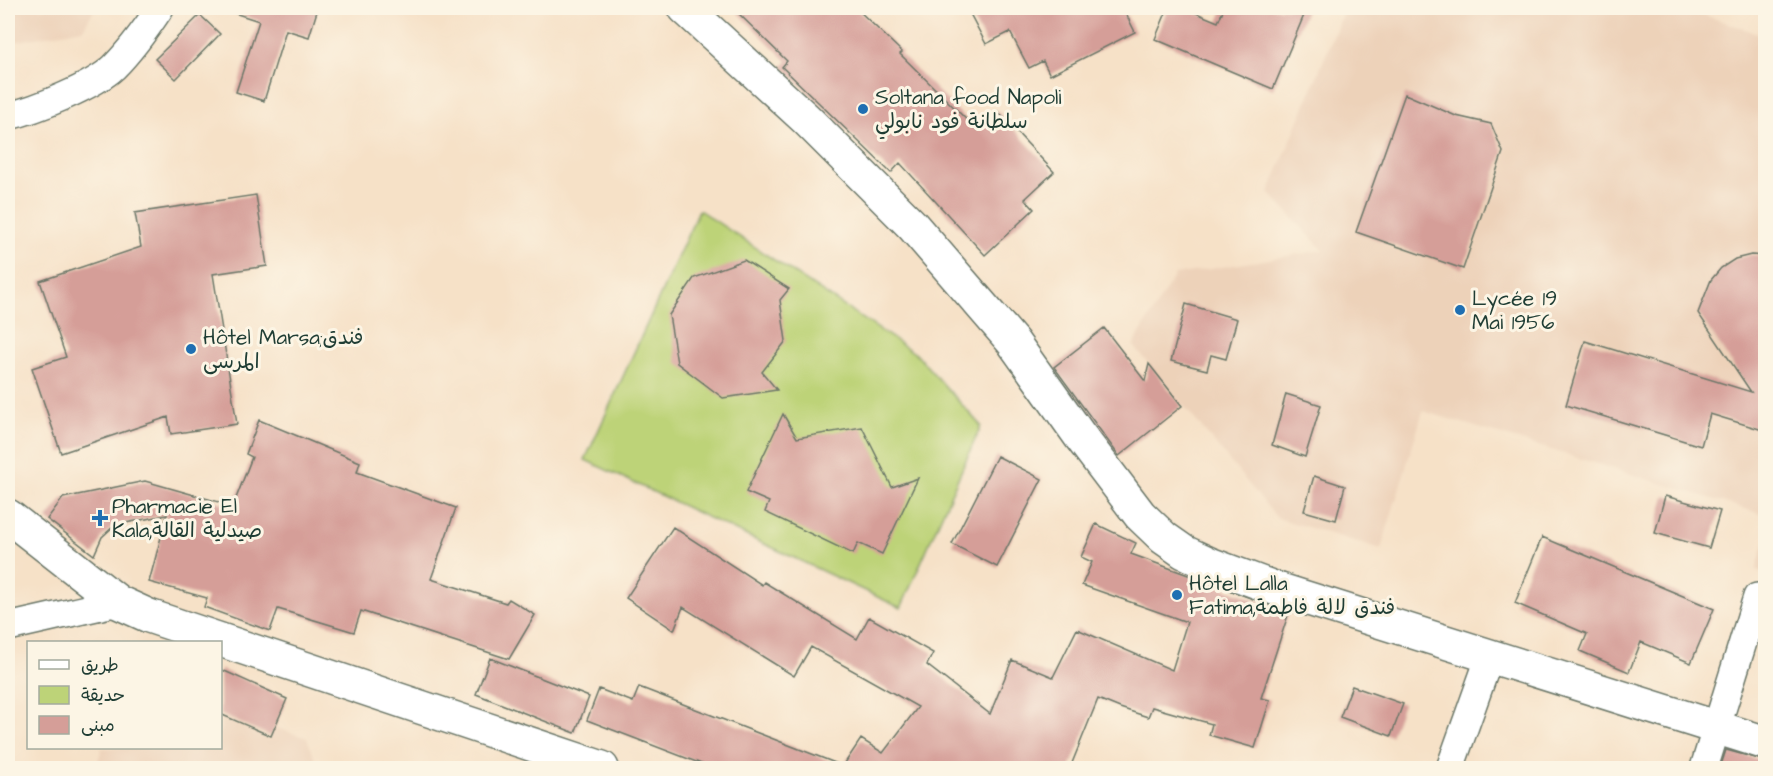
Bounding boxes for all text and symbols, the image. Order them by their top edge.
place label: Soltana food Napoli سلطانة فود نابولي [875,83,1061,140]
marker: Soltana food Napoli سلطانة فود نابولي [856,102,870,116]
place label: Lycée 19 Mai 1956 [1472,284,1557,337]
marker: Lycée 19 Mai 1956 [1453,303,1467,317]
place label: Hôtel Marsa;فندق المرسى [203,323,363,376]
marker: Hôtel Marsa;فندق المرسى [184,342,198,356]
place label: Pharmacie El Kala;صيدلية القالة [112,492,262,545]
marker: Pharmacie El Kala;صيدلية القالة [93,511,107,525]
place label: Hôtel Lalla Fatima;فندق لالة فاطمة [1189,569,1395,622]
marker: Hôtel Lalla Fatima;فندق لالة فاطمة [1170,588,1184,602]
legend [27,641,222,749]
text: طريق [81,653,119,678]
text: حديقة [81,683,125,708]
text: مبنى [81,713,115,738]

